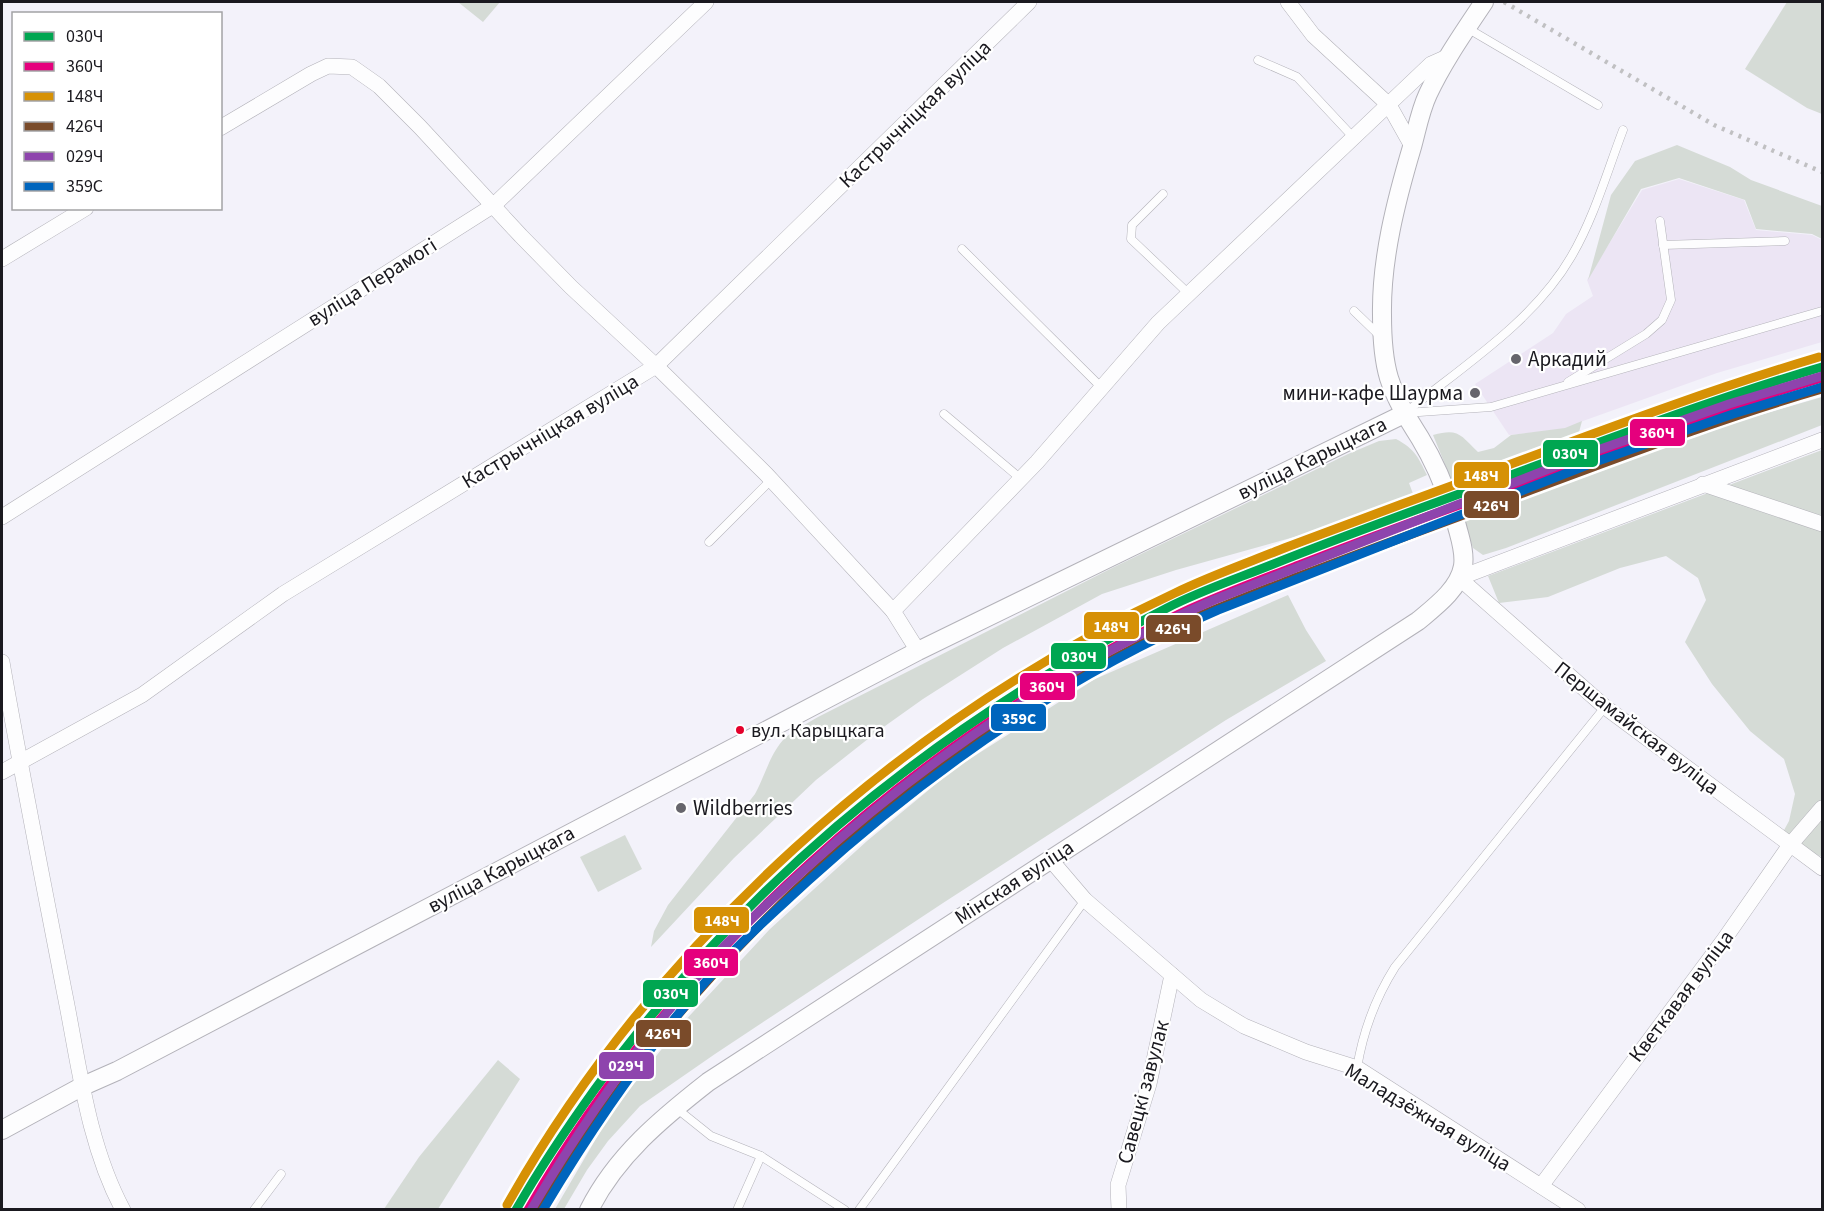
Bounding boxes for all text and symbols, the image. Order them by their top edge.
legend [12,12,222,210]
text: 030Ч [66,24,104,49]
street label: Кастрычніцкая вуліца [832,33,998,195]
text: 360Ч [66,54,104,79]
text: 148Ч [66,84,104,109]
text: 426Ч [66,114,104,139]
text: 029Ч [66,144,104,169]
text: 359С [66,174,103,199]
street label: вуліца Перамогі [301,230,443,334]
place label: Аркадий [1528,344,1607,374]
marker: Аркадий [1509,352,1523,366]
street label: Кастрычніцкая вуліца [456,366,644,496]
place label: мини-кафе Шаурма [1283,378,1463,408]
marker: мини-кафе Шаурма [1468,386,1482,400]
street label: вуліца Карыцкага [1232,409,1392,507]
line badge: 360Ч [1629,418,1686,447]
text: 360Ч [1639,422,1675,444]
line badge: 030Ч [1542,439,1599,468]
text: 030Ч [1552,443,1588,465]
line badge: 148Ч [1453,461,1510,489]
text: 148Ч [1463,465,1499,487]
line badge: 426Ч [1463,490,1520,519]
text: 426Ч [1473,495,1509,517]
line badge: 148Ч [1083,611,1140,640]
line badge: 426Ч [1145,614,1202,643]
text: 148Ч [1093,616,1129,638]
text: 426Ч [1155,618,1191,640]
line badge: 030Ч [1050,642,1107,670]
text: 030Ч [1061,646,1097,668]
street label: Першамайская вуліца [1548,654,1726,802]
line badge: 360Ч [1019,672,1076,701]
text: 360Ч [1029,676,1065,698]
line badge: 359С [990,703,1047,732]
text: 359С [1002,708,1036,730]
place label: вул. Карыцкага [751,717,885,745]
marker: вул. Карыцкага [734,724,746,736]
place label: Wildberries [693,793,793,823]
marker: Wildberries [674,801,688,815]
street label: вуліца Карыцкага [422,818,580,920]
street label: Мінская вуліца [949,832,1079,932]
line badge: 148Ч [693,906,750,934]
text: 148Ч [704,910,740,932]
street label: Кветкавая вуліца [1621,924,1741,1068]
line badge: 360Ч [683,948,739,977]
text: 360Ч [693,952,729,974]
line badge: 030Ч [642,979,699,1008]
text: 030Ч [653,983,689,1005]
street label: Савецкі завулак [1109,1016,1177,1167]
line badge: 426Ч [635,1019,692,1048]
text: 426Ч [645,1023,681,1045]
line badge: 029Ч [598,1051,655,1080]
text: 029Ч [608,1055,644,1077]
street label: Маладзёжная вуліца [1339,1055,1517,1179]

